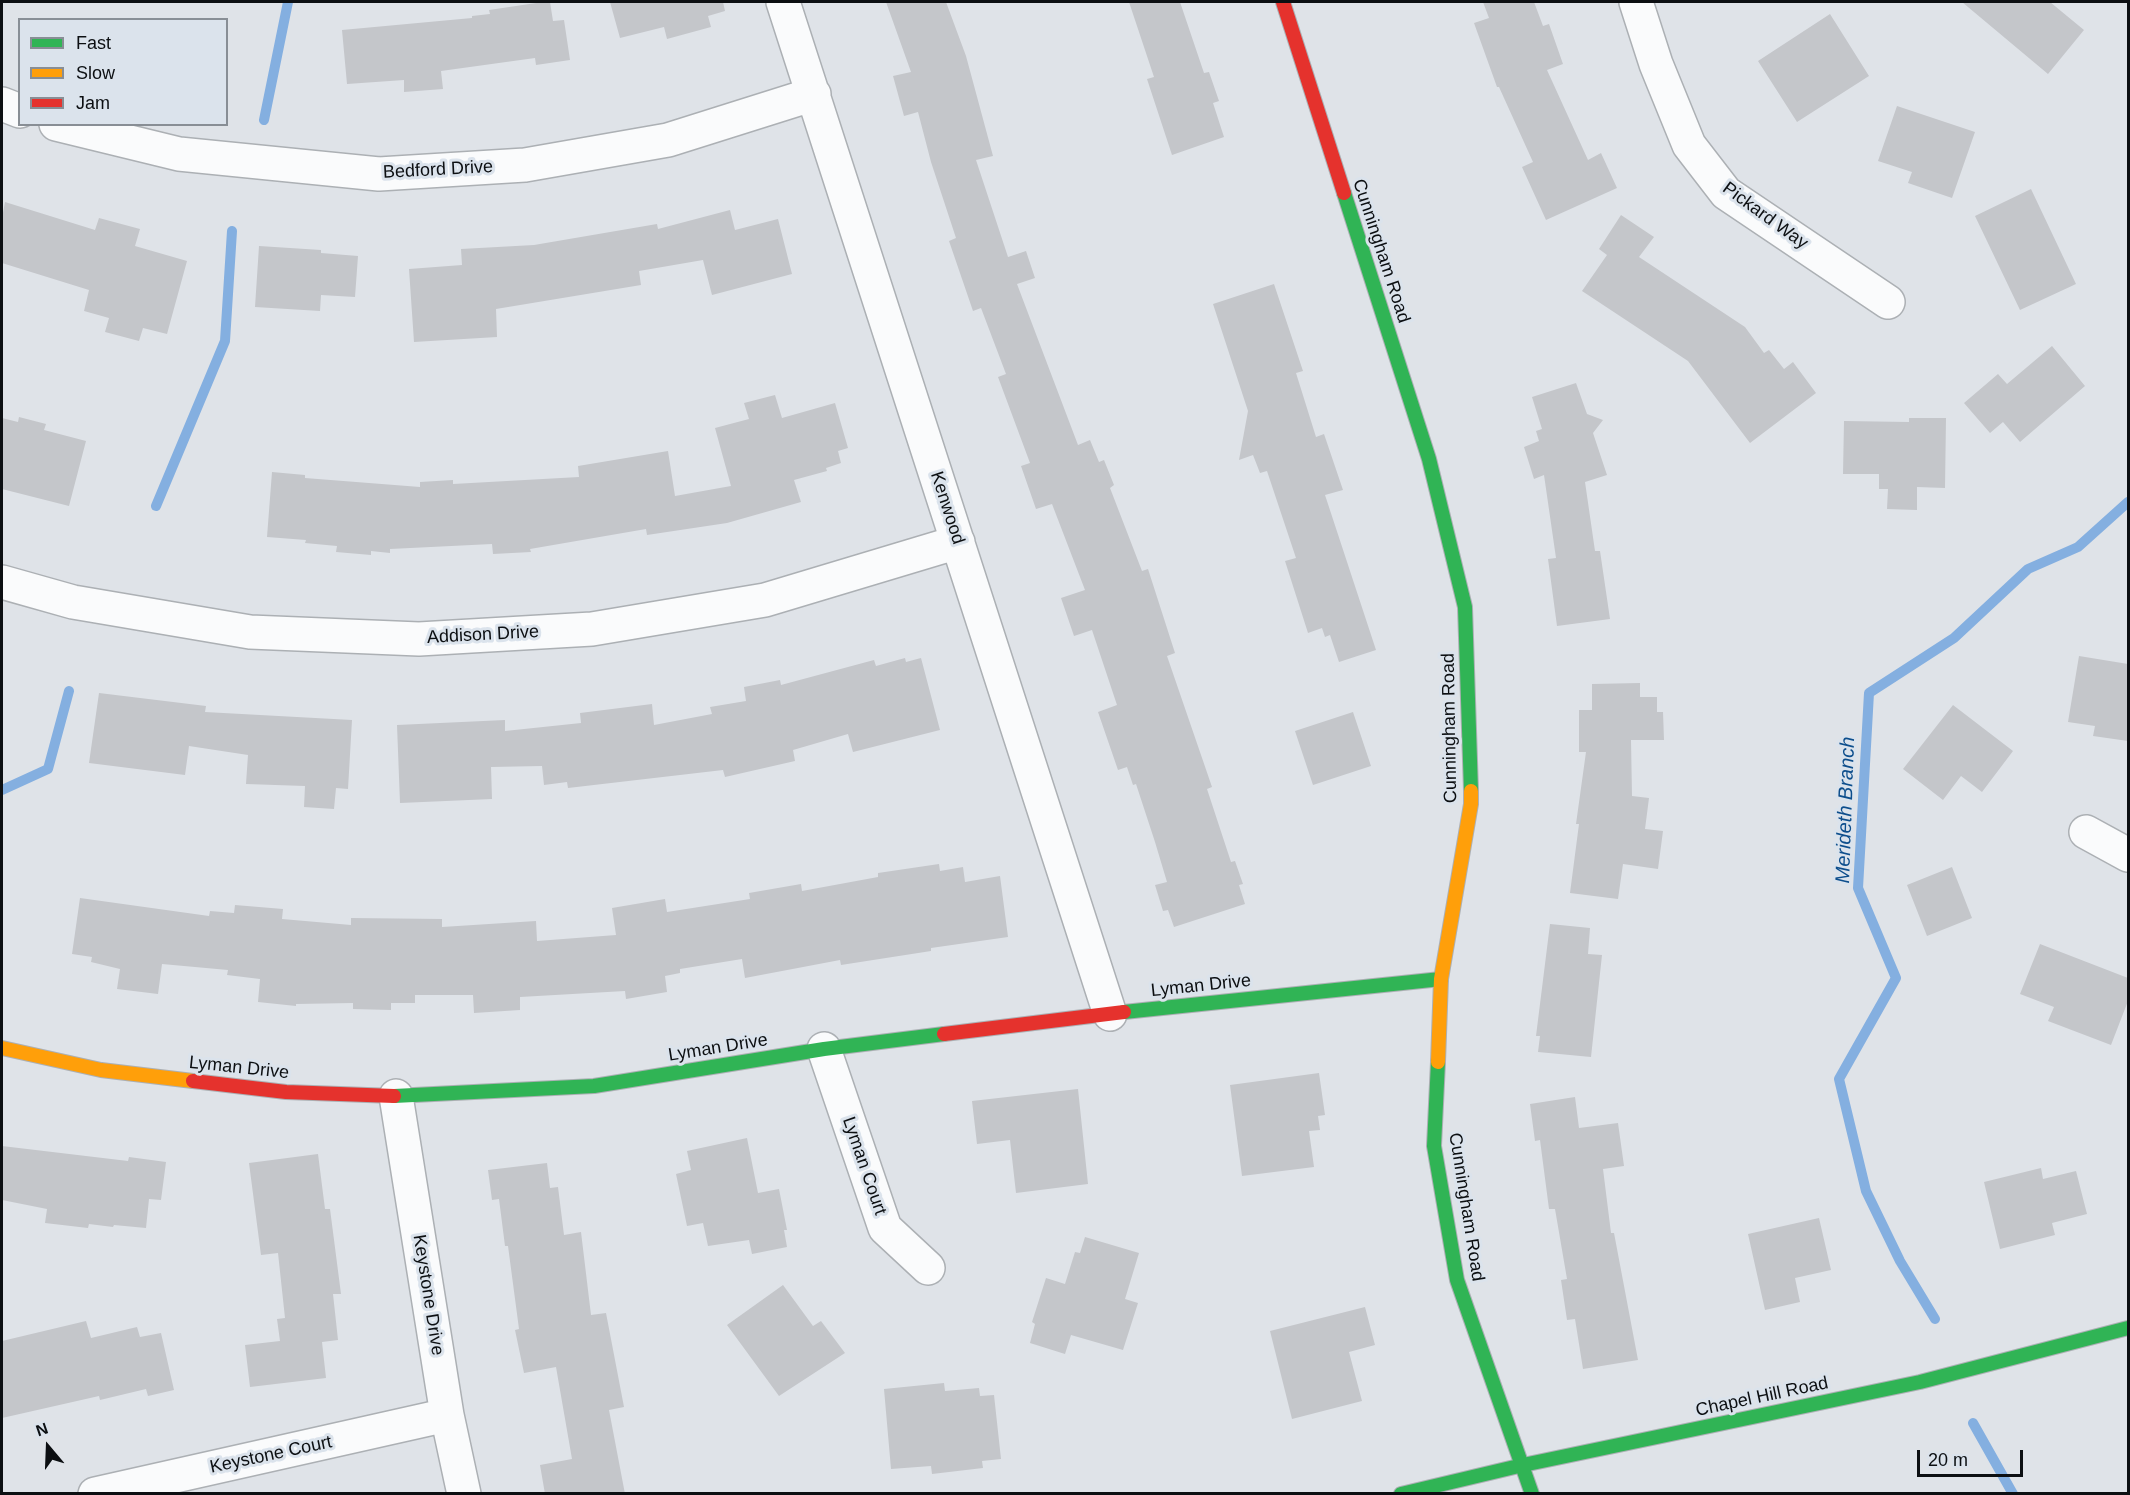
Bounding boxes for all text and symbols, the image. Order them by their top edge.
legend [18,18,228,126]
text: Fast [76,33,111,53]
text: Slow [76,63,115,83]
text: Jam [76,93,110,113]
street label: Bedford Drive [382,156,494,184]
street label: Cunningham Road [1348,176,1414,326]
street label: Pickard Way [1718,178,1812,254]
street label: Kenwood [925,469,969,547]
street label: Addison Drive [426,621,540,649]
street label: Cunningham Road [1438,653,1462,803]
water label: Merideth Branch [1831,736,1861,884]
street label: Lyman Drive [1150,970,1252,1002]
street label: Lyman Drive [667,1029,769,1067]
street label: Lyman Drive [188,1052,290,1084]
street label: Lyman Court [837,1114,891,1218]
street label: Cunningham Road [1444,1131,1488,1283]
street label: Keystone Drive [408,1233,448,1357]
street label: Chapel Hill Road [1694,1372,1830,1422]
north arrow [18,1417,78,1477]
text: N [34,1420,50,1439]
street label: Keystone Court [208,1432,334,1478]
scale bar [1920,1438,2026,1476]
text: 20 m [1928,1450,1968,1470]

